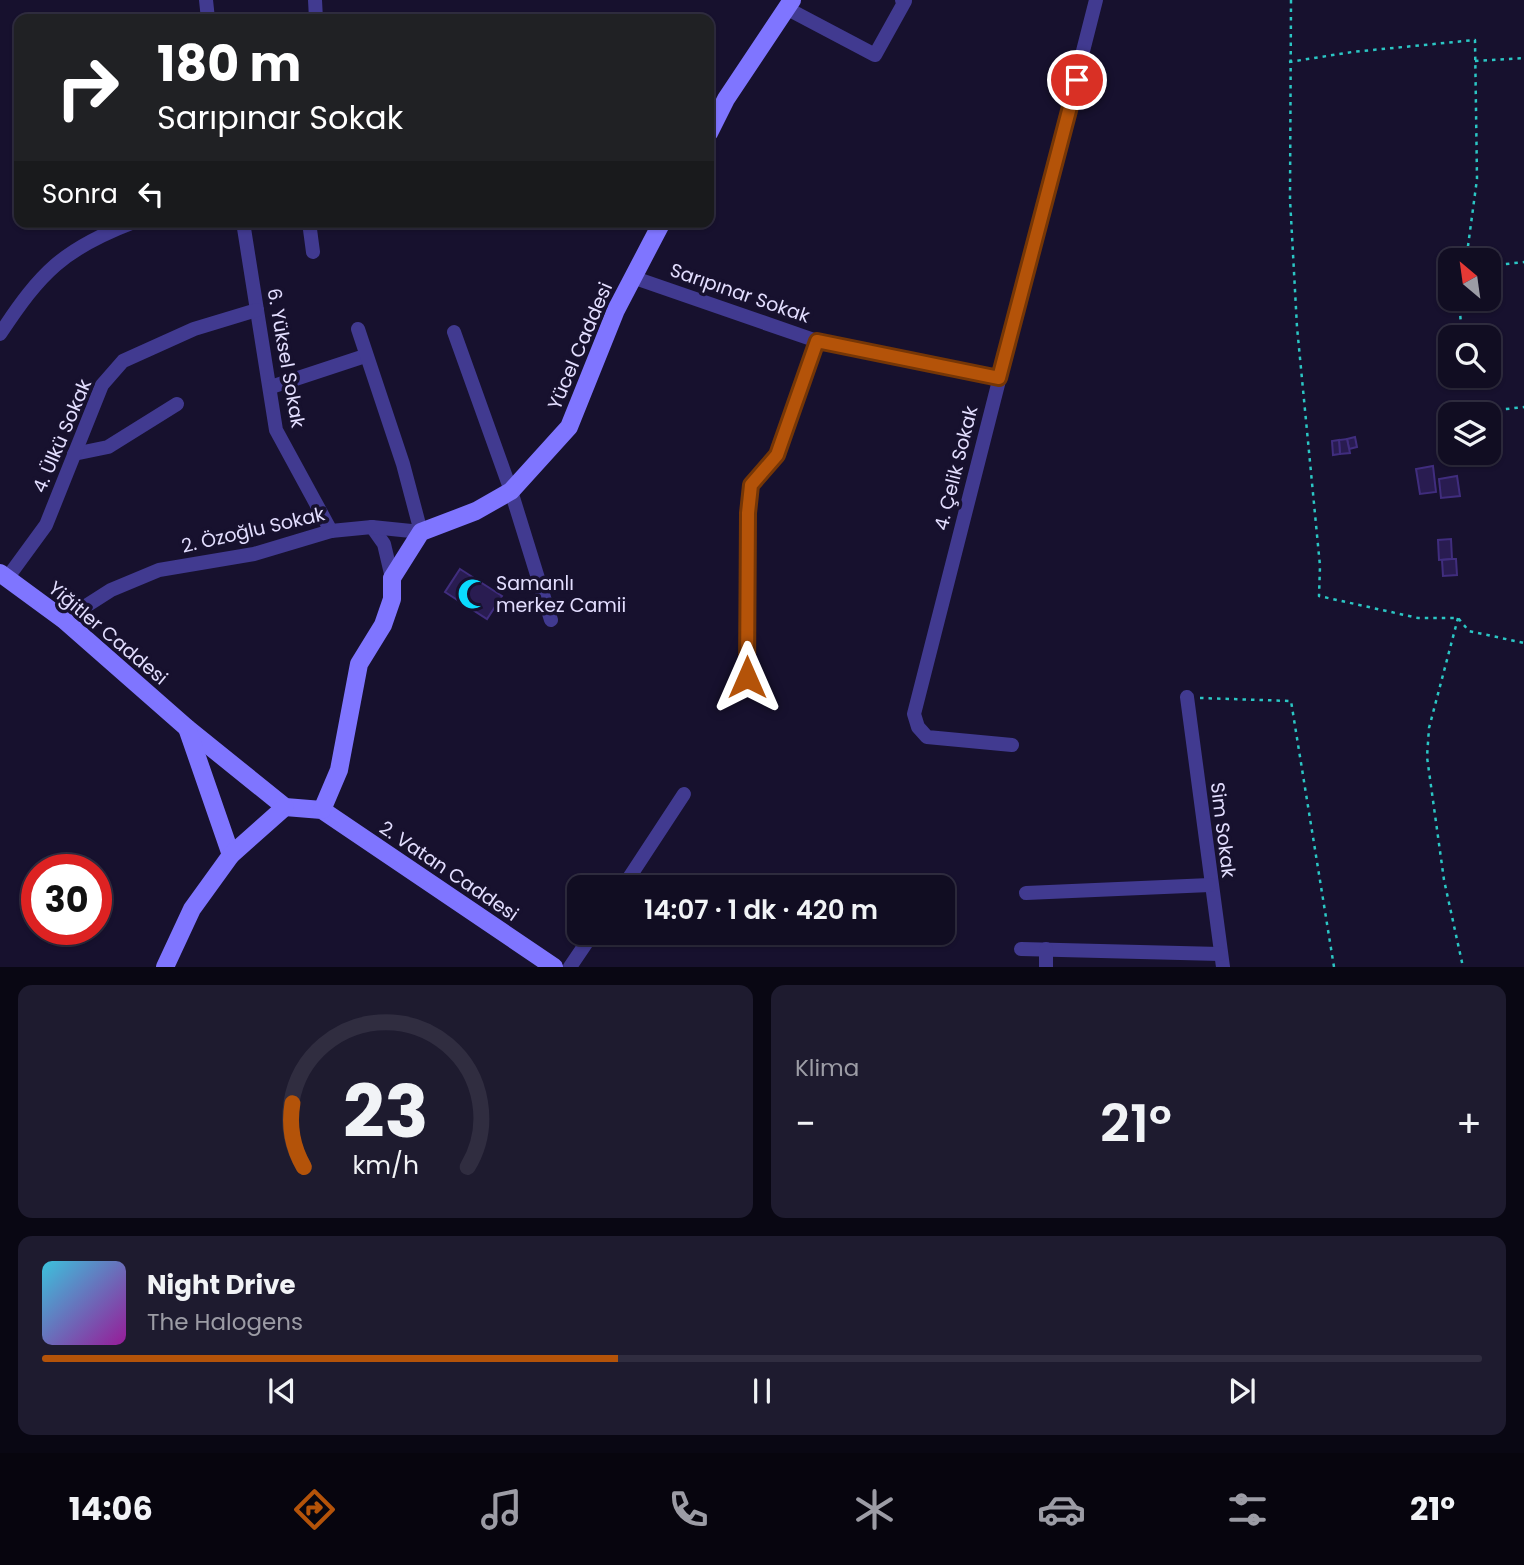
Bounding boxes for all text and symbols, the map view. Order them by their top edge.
text: 180 m [157,30,301,98]
icon: right [42,42,133,133]
pin [1047,50,1107,110]
icon: arrive [1058,61,1096,99]
text: Sarıpınar Sokak [157,95,403,140]
icon: left [132,175,170,213]
text: Sonra [42,176,118,212]
north arrow [1438,248,1502,312]
map controls [1438,248,1501,465]
street label: Sarıpınar Sokak [667,256,814,330]
street label: Yücel Caddesi [541,278,619,414]
street label: 6. Yüksel Sokak [260,286,312,430]
button: search [1438,325,1501,388]
street label: 4. Ülkü Sokak [26,375,98,497]
button: layers [1438,402,1501,465]
street label: 4. Çelik Sokak [927,403,985,533]
street label: 2. Özoğlu Sokak [179,500,327,560]
place label: Samanlı merkez Camii [496,570,626,619]
street label: Yiğitler Caddesi [42,575,174,691]
mosque icon: Samanlı merkez Camii [456,577,490,611]
position arrow [710,640,784,714]
street label: Sim Sokak [1204,781,1242,880]
street label: 2. Vatan Caddesi [374,814,524,928]
speed limit sign: 30 [21,854,112,945]
text: 14:07 · 1 dk · 420 m [644,892,878,928]
text: Klima [795,1052,859,1084]
text: 23 [343,1062,428,1163]
text: 21° [1100,1087,1172,1160]
text: − [795,1097,816,1150]
text: + [1456,1097,1482,1150]
text: km/h [352,1148,419,1183]
text: Night Drive [147,1267,295,1303]
text: The Halogens [147,1306,303,1338]
icon: previous [263,1372,301,1410]
icon: pause [743,1372,781,1410]
icon: next [1223,1372,1261,1410]
icon: directions [290,1485,339,1534]
icon: music [477,1485,526,1534]
icon: phone [664,1485,713,1534]
icon: climate [850,1485,899,1534]
icon: car [1037,1485,1086,1534]
icon: filters [1223,1485,1272,1534]
text: 14:06 [69,1486,153,1531]
text: 21° [1410,1486,1455,1531]

